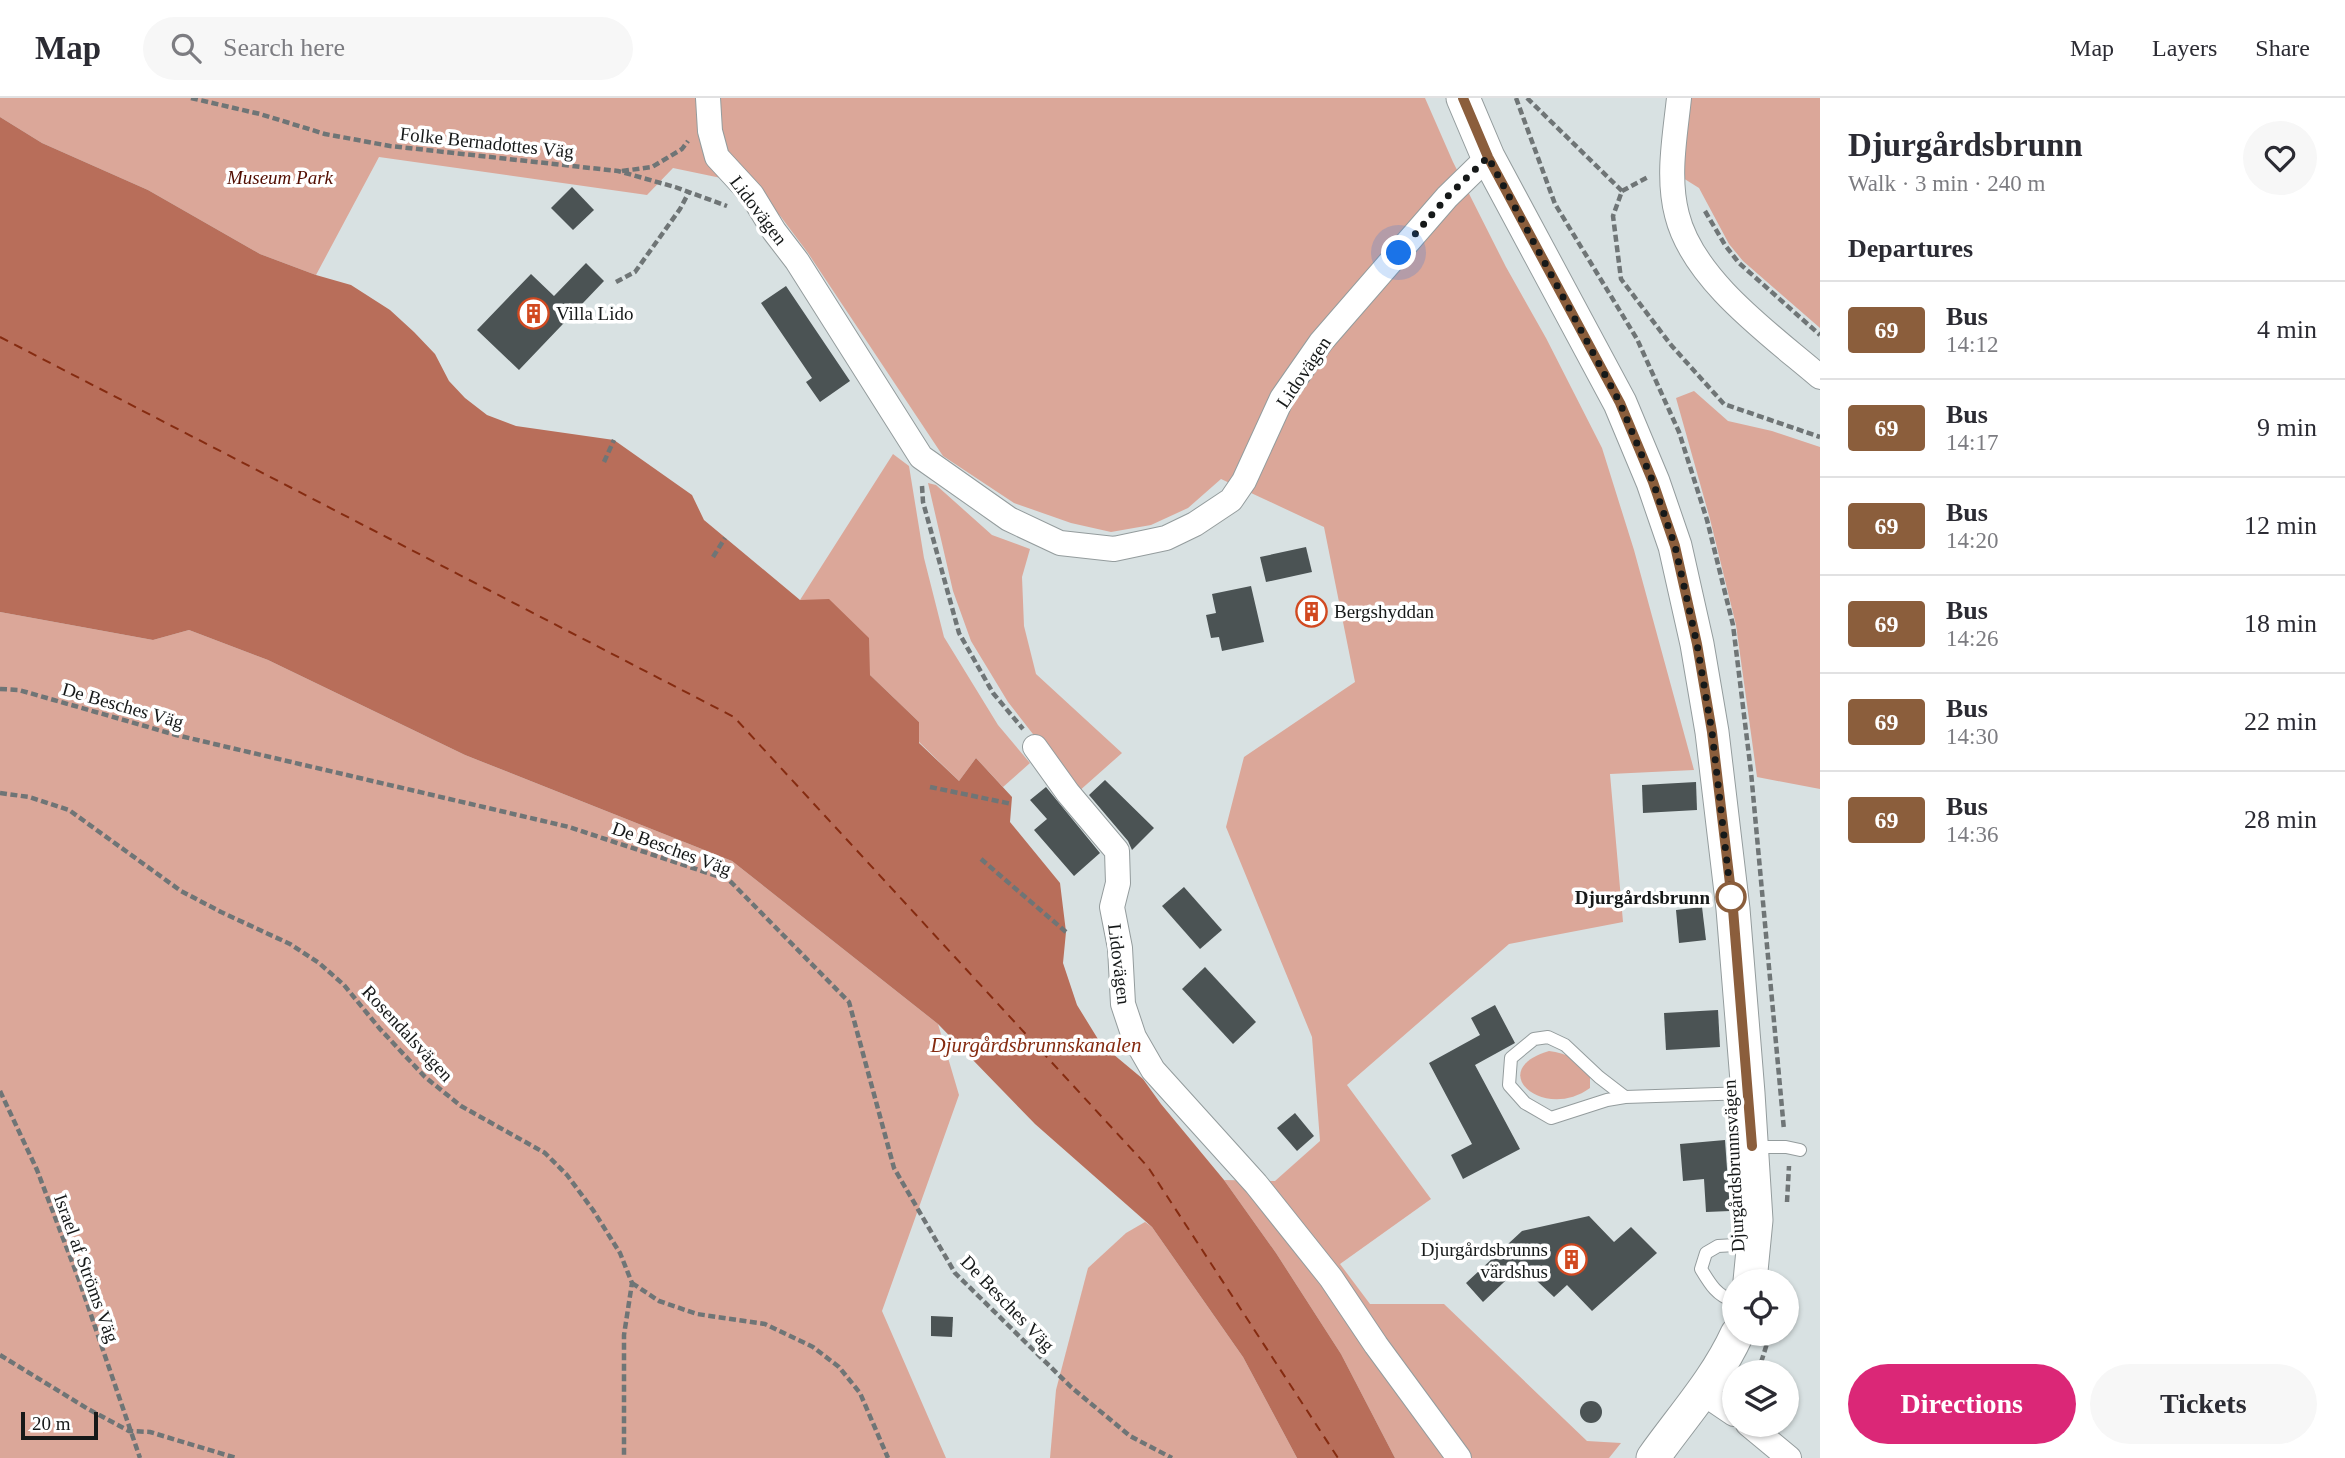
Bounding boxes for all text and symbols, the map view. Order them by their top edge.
search box [143,17,633,80]
icon: search [167,29,205,67]
text: Map [35,30,101,66]
text: Search here [223,33,345,62]
text: Map [2070,35,2114,61]
text: Layers [2152,35,2217,61]
text: Share [2255,35,2310,61]
button: heart [2243,121,2317,195]
street label: Folke Bernadottes Väg [399,123,575,162]
text: Djurgårdsbrunn [1848,127,2083,163]
park label: Museum Park [226,167,334,188]
text: Walk · 3 min · 240 m [1848,171,2045,196]
street label: Lidovägen [726,172,792,249]
text: Departures [1848,234,1973,263]
your location [1381,235,1416,270]
building icon: Villa Lido [516,296,550,330]
text: Bus [1946,302,1988,331]
place label: Villa Lido [556,303,633,324]
text: 4 min [2257,315,2317,344]
text: 69 [1875,317,1899,343]
street label: Lidovägen [1272,332,1335,412]
text: 14:12 [1946,332,1998,357]
text: Bus [1946,400,1988,429]
text: 9 min [2257,413,2317,442]
text: 69 [1875,415,1899,441]
text: 14:17 [1946,430,1998,455]
text: Bus [1946,498,1988,527]
text: 12 min [2244,511,2317,540]
text: 69 [1875,513,1899,539]
text: 14:20 [1946,528,1998,553]
building icon: Bergshyddan [1294,594,1328,628]
text: Bus [1946,596,1988,625]
place label: Bergshyddan [1334,601,1434,622]
text: 18 min [2244,609,2317,638]
text: 69 [1875,611,1899,637]
text: 14:26 [1946,626,1998,651]
street label: De Besches Väg [60,678,186,733]
text: Bus [1946,694,1988,723]
text: 22 min [2244,707,2317,736]
text: 69 [1875,709,1899,735]
text: 14:30 [1946,724,1998,749]
text: Bus [1946,792,1988,821]
text: 28 min [2244,805,2317,834]
text: 69 [1875,807,1899,833]
street label: De Besches Väg [609,817,735,880]
text: 14:36 [1946,822,1998,847]
marker: Djurgårdsbrunn [1716,882,1746,912]
place label: Djurgårdsbrunn [1575,887,1710,908]
street label: Lidovägen [1104,922,1135,1006]
street label: Rosendalsvägen [358,981,458,1086]
water label: Djurgårdsbrunnskanalen [930,1033,1141,1057]
street label: Djurgårdsbrunnsvägen [1718,1079,1749,1253]
street label: Israel af Ströms Väg [50,1191,123,1346]
place label: Djurgårdsbrunns värdshus [1421,1239,1548,1282]
building icon: Djurgårdsbrunns värdshus [1554,1243,1588,1277]
street label: De Besches Väg [957,1251,1059,1356]
map controls [1722,1269,1799,1437]
button: locate [1722,1269,1799,1346]
button: layers [1722,1360,1799,1437]
button: Directions [1848,1364,2076,1444]
button: Tickets [2090,1364,2317,1444]
scale bar [21,1409,98,1441]
text: 20 m [32,1413,71,1434]

